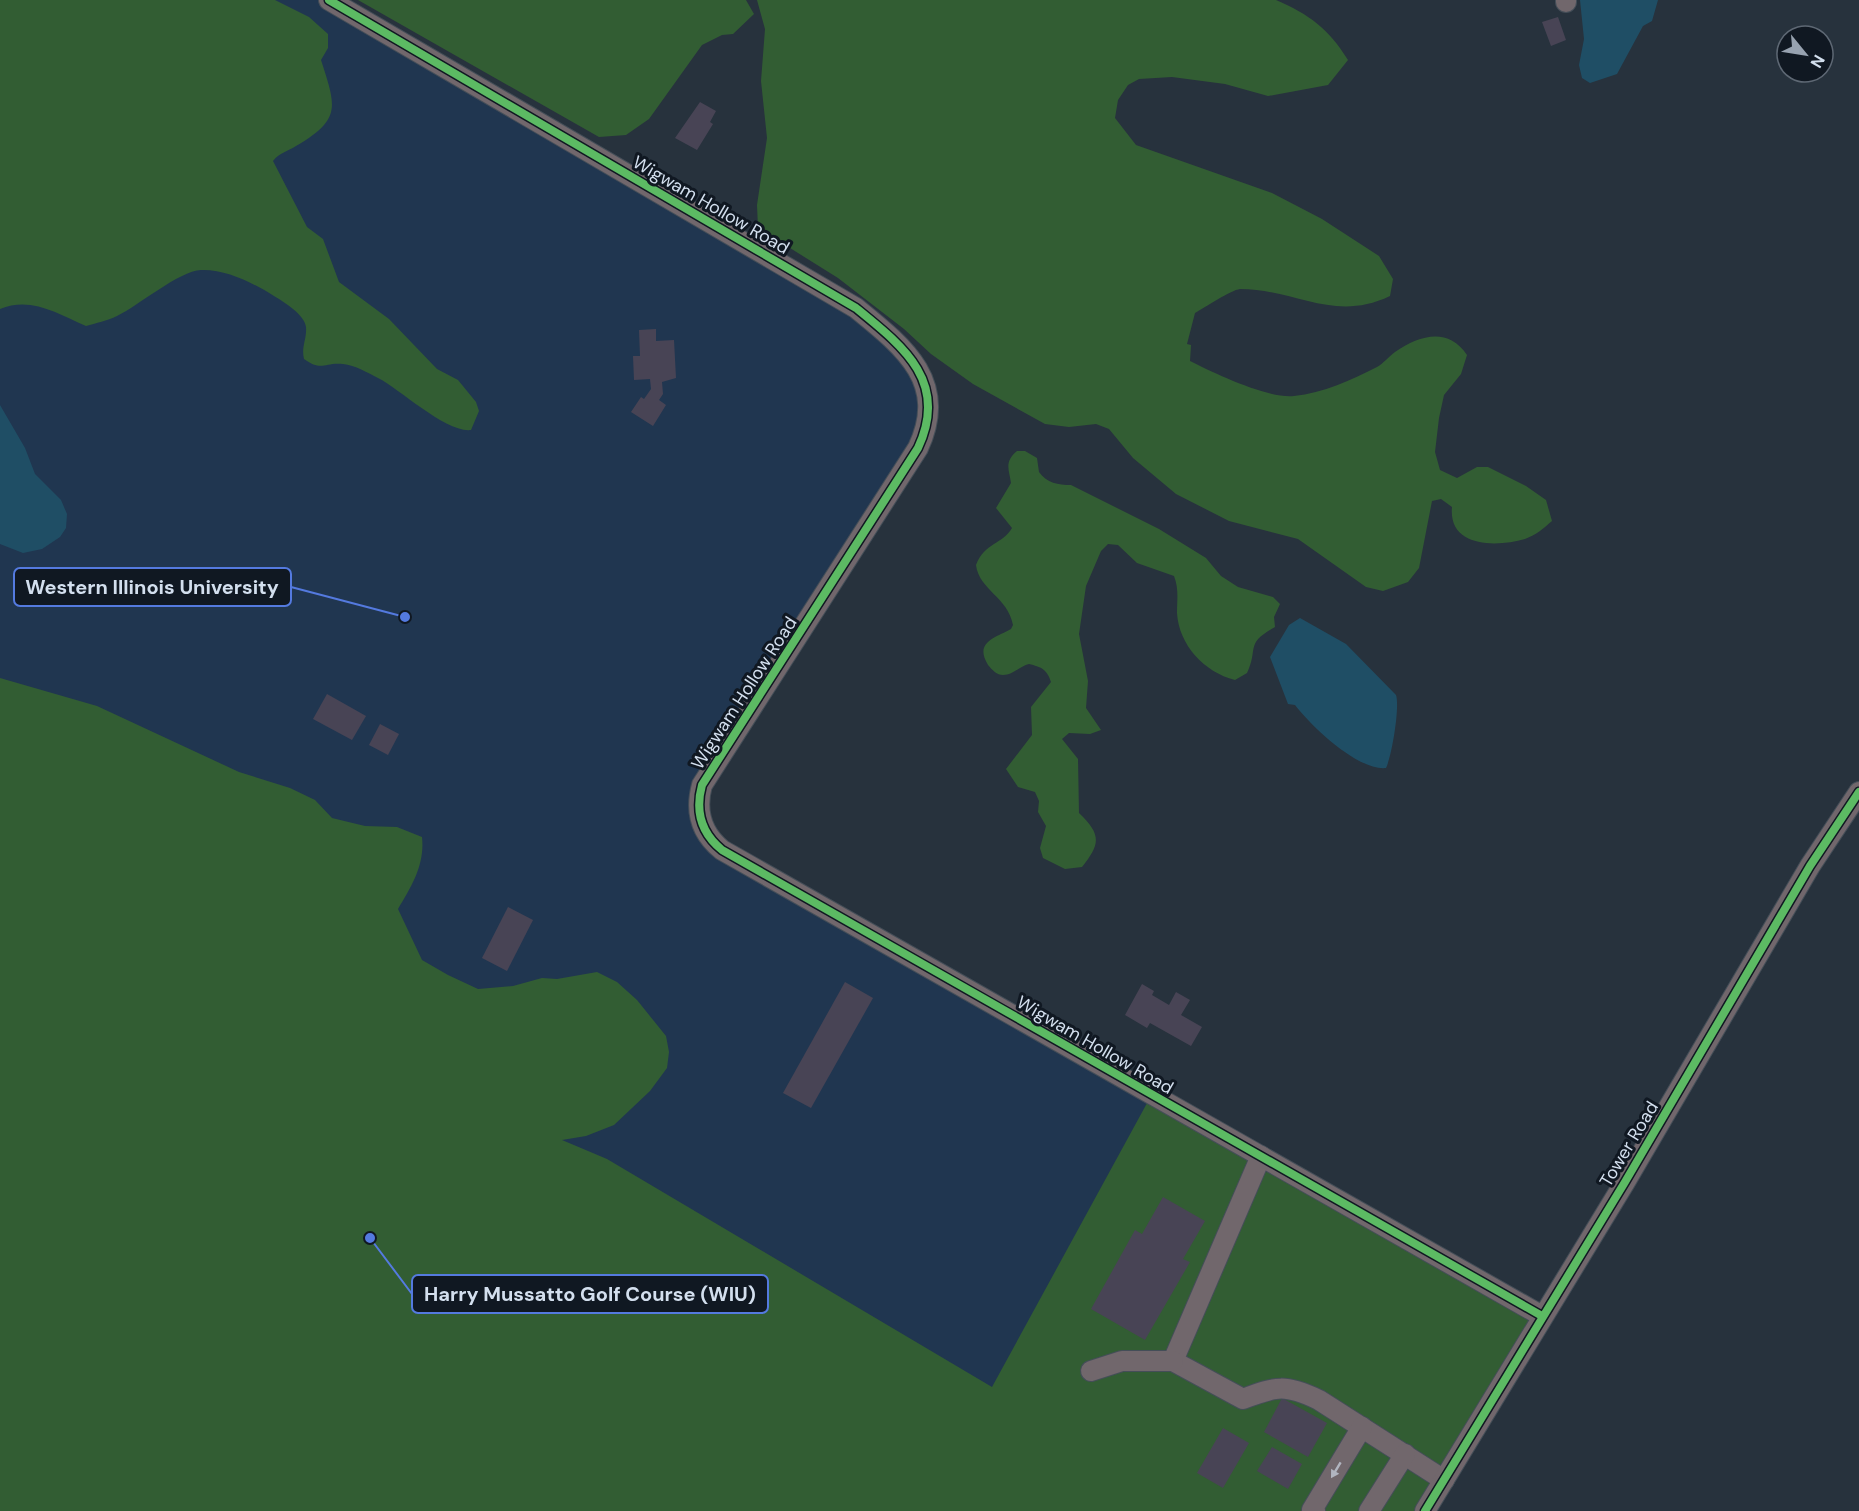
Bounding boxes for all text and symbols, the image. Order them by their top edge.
north arrow [1775,24,1835,84]
text: N [1806,51,1830,72]
street label: Wigwam Hollow Road [628,150,794,260]
callout: Western Illinois University [14,568,291,606]
text: Western Illinois University [25,574,279,600]
street label: Wigwam Hollow Road [686,612,802,774]
street label: Wigwam Hollow Road [1012,990,1178,1100]
street label: Tower Road [1594,1097,1664,1191]
callout: Harry Mussatto Golf Course (WIU) [412,1275,768,1313]
text: Harry Mussatto Golf Course (WIU) [424,1281,756,1307]
one-way arrow [1331,1462,1342,1478]

